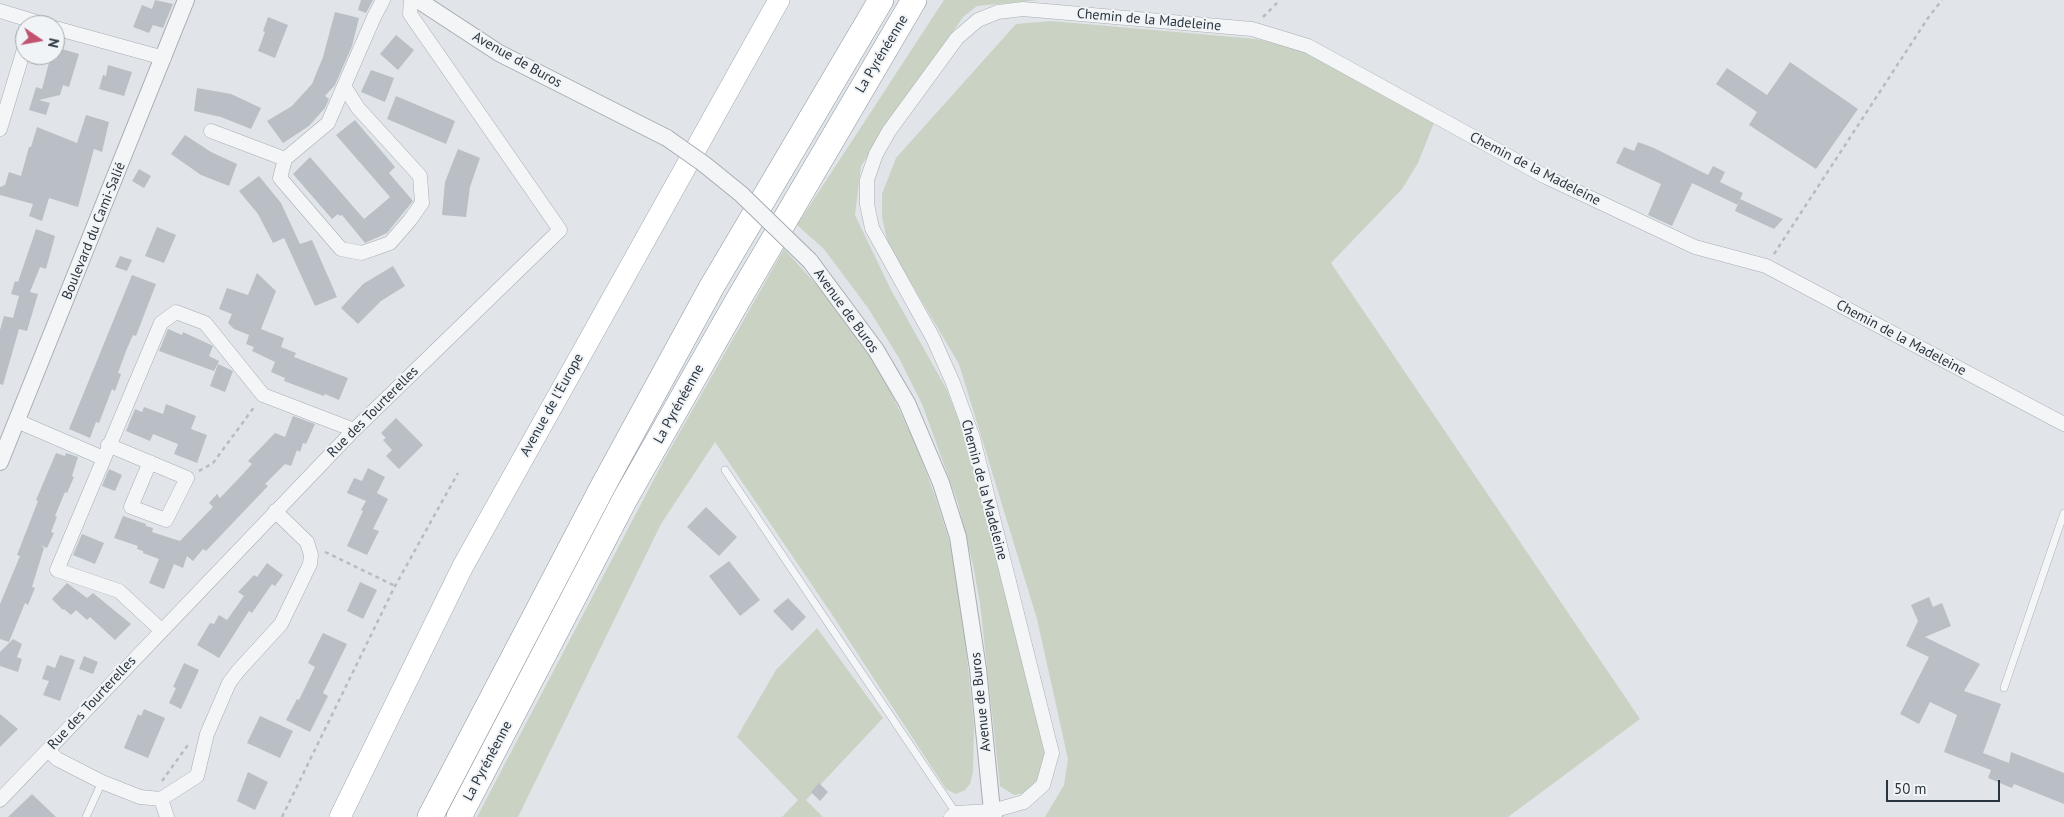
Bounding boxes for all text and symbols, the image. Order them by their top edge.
street label: Chemin de la Madeleine [1076,5,1222,35]
street label: La Pyrénéenne [852,12,912,96]
north arrow [15,15,65,65]
street label: Avenue de Buros [469,28,565,92]
text: N [44,37,63,49]
street label: Chemin de la Madeleine [1467,129,1603,209]
street label: Boulevard du Cami-Salié [59,160,129,302]
street label: Avenue de Buros [810,266,882,356]
street label: Chemin de la Madeleine [1833,297,1969,379]
street label: Avenue de l'Europe [517,351,587,459]
street label: La Pyrénéenne [650,361,708,447]
street label: Rue des Tourterelles [324,363,422,461]
street label: Chemin de la Madeleine [957,418,1011,562]
street label: Avenue de Buros [967,652,995,752]
street label: Rue des Tourterelles [44,653,140,753]
street label: La Pyrénéenne [460,718,516,804]
scale bar [1889,770,2003,802]
text: 50 m [1894,779,1927,798]

